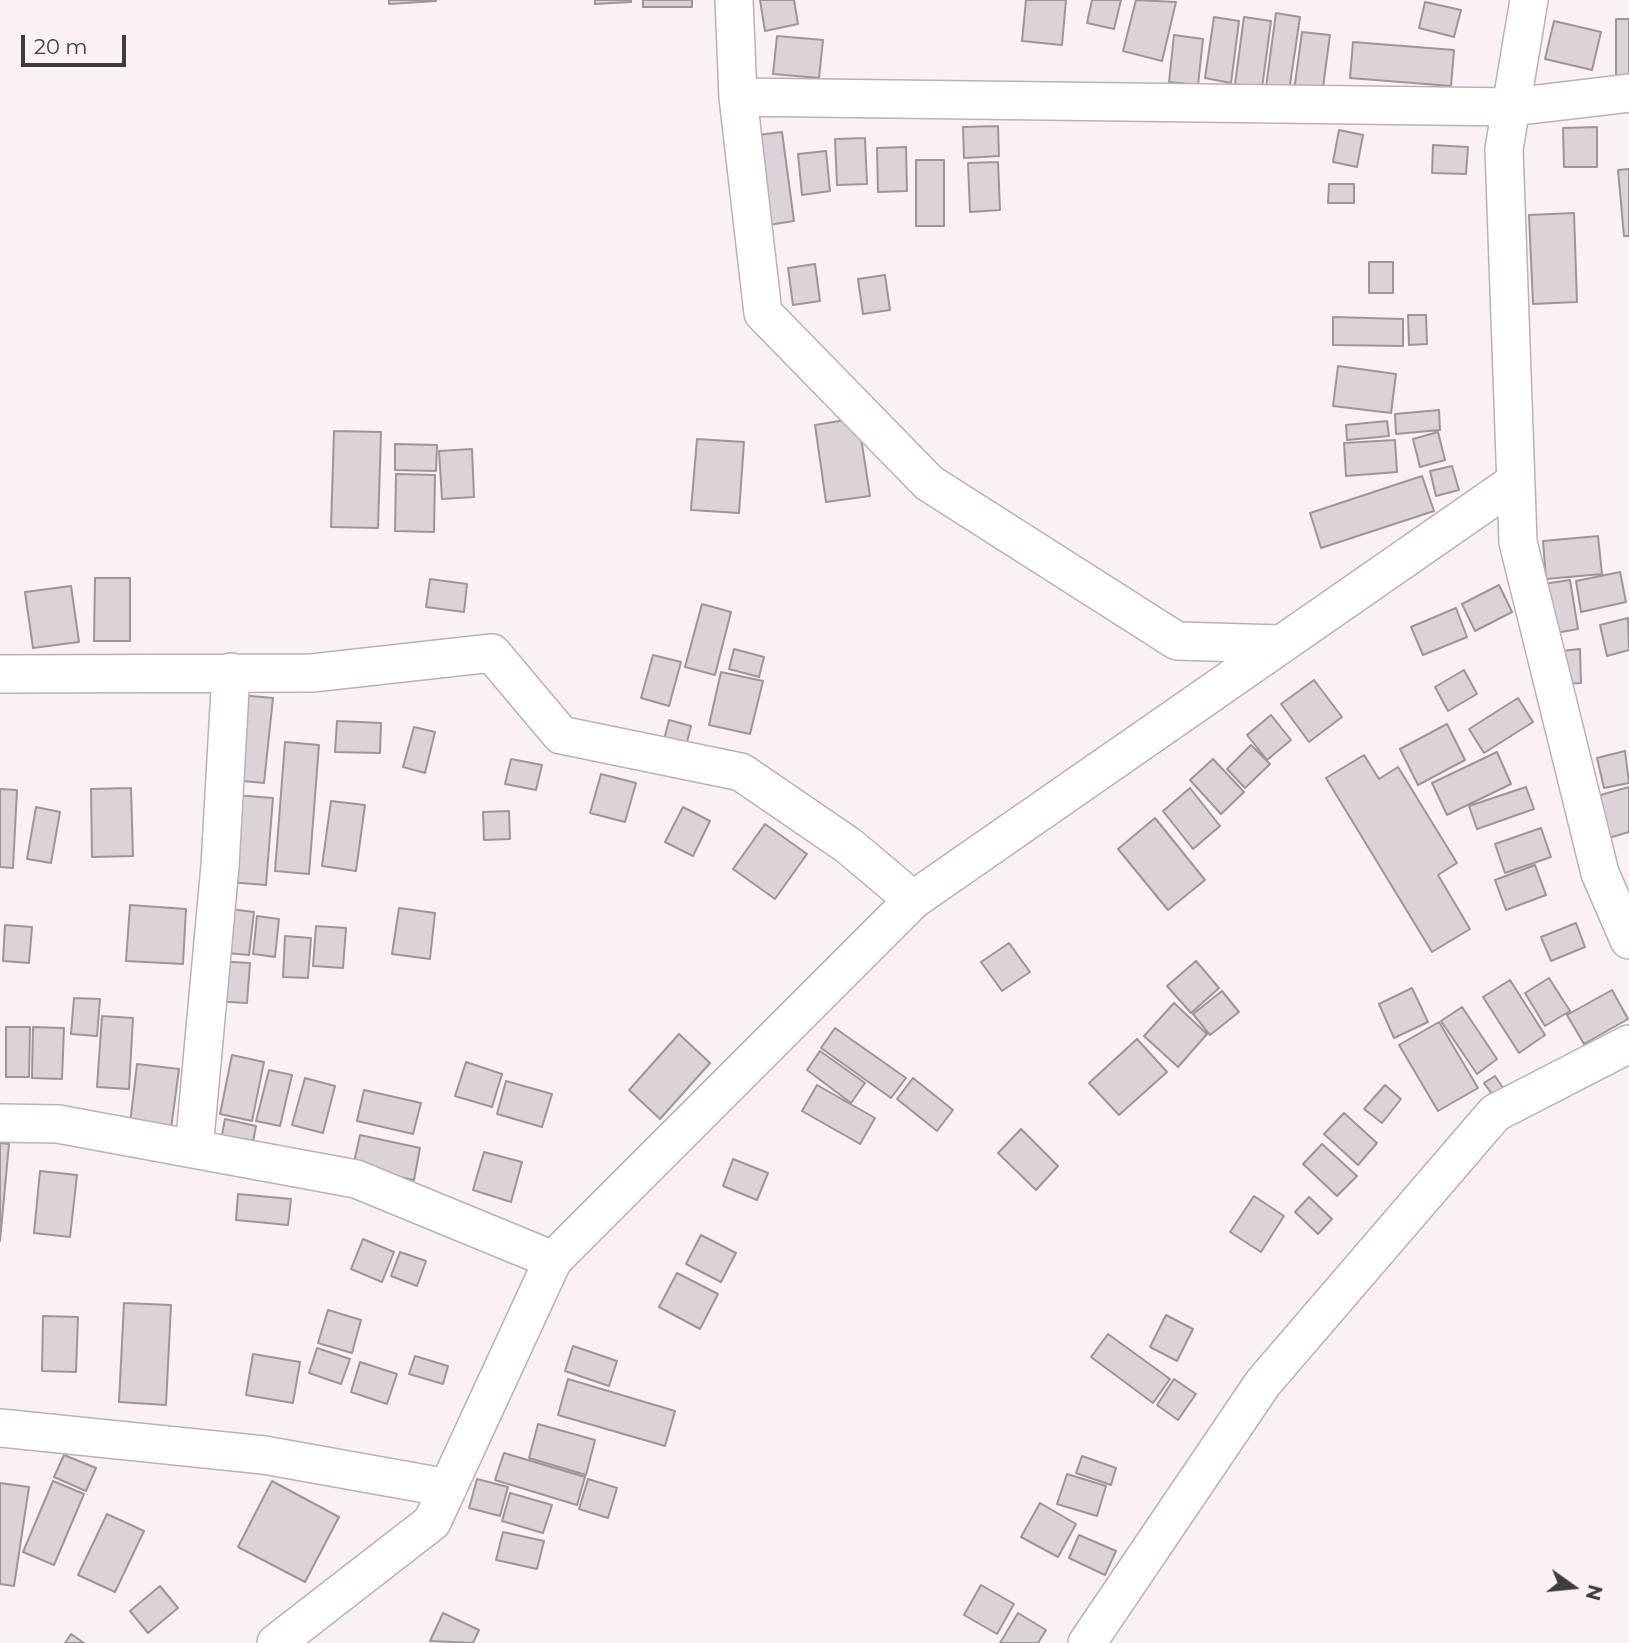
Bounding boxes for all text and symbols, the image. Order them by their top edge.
scale bar [24,21,130,65]
text: 20 m [34,34,88,59]
north arrow [1538,1552,1608,1622]
text: N [1581,1582,1607,1603]

